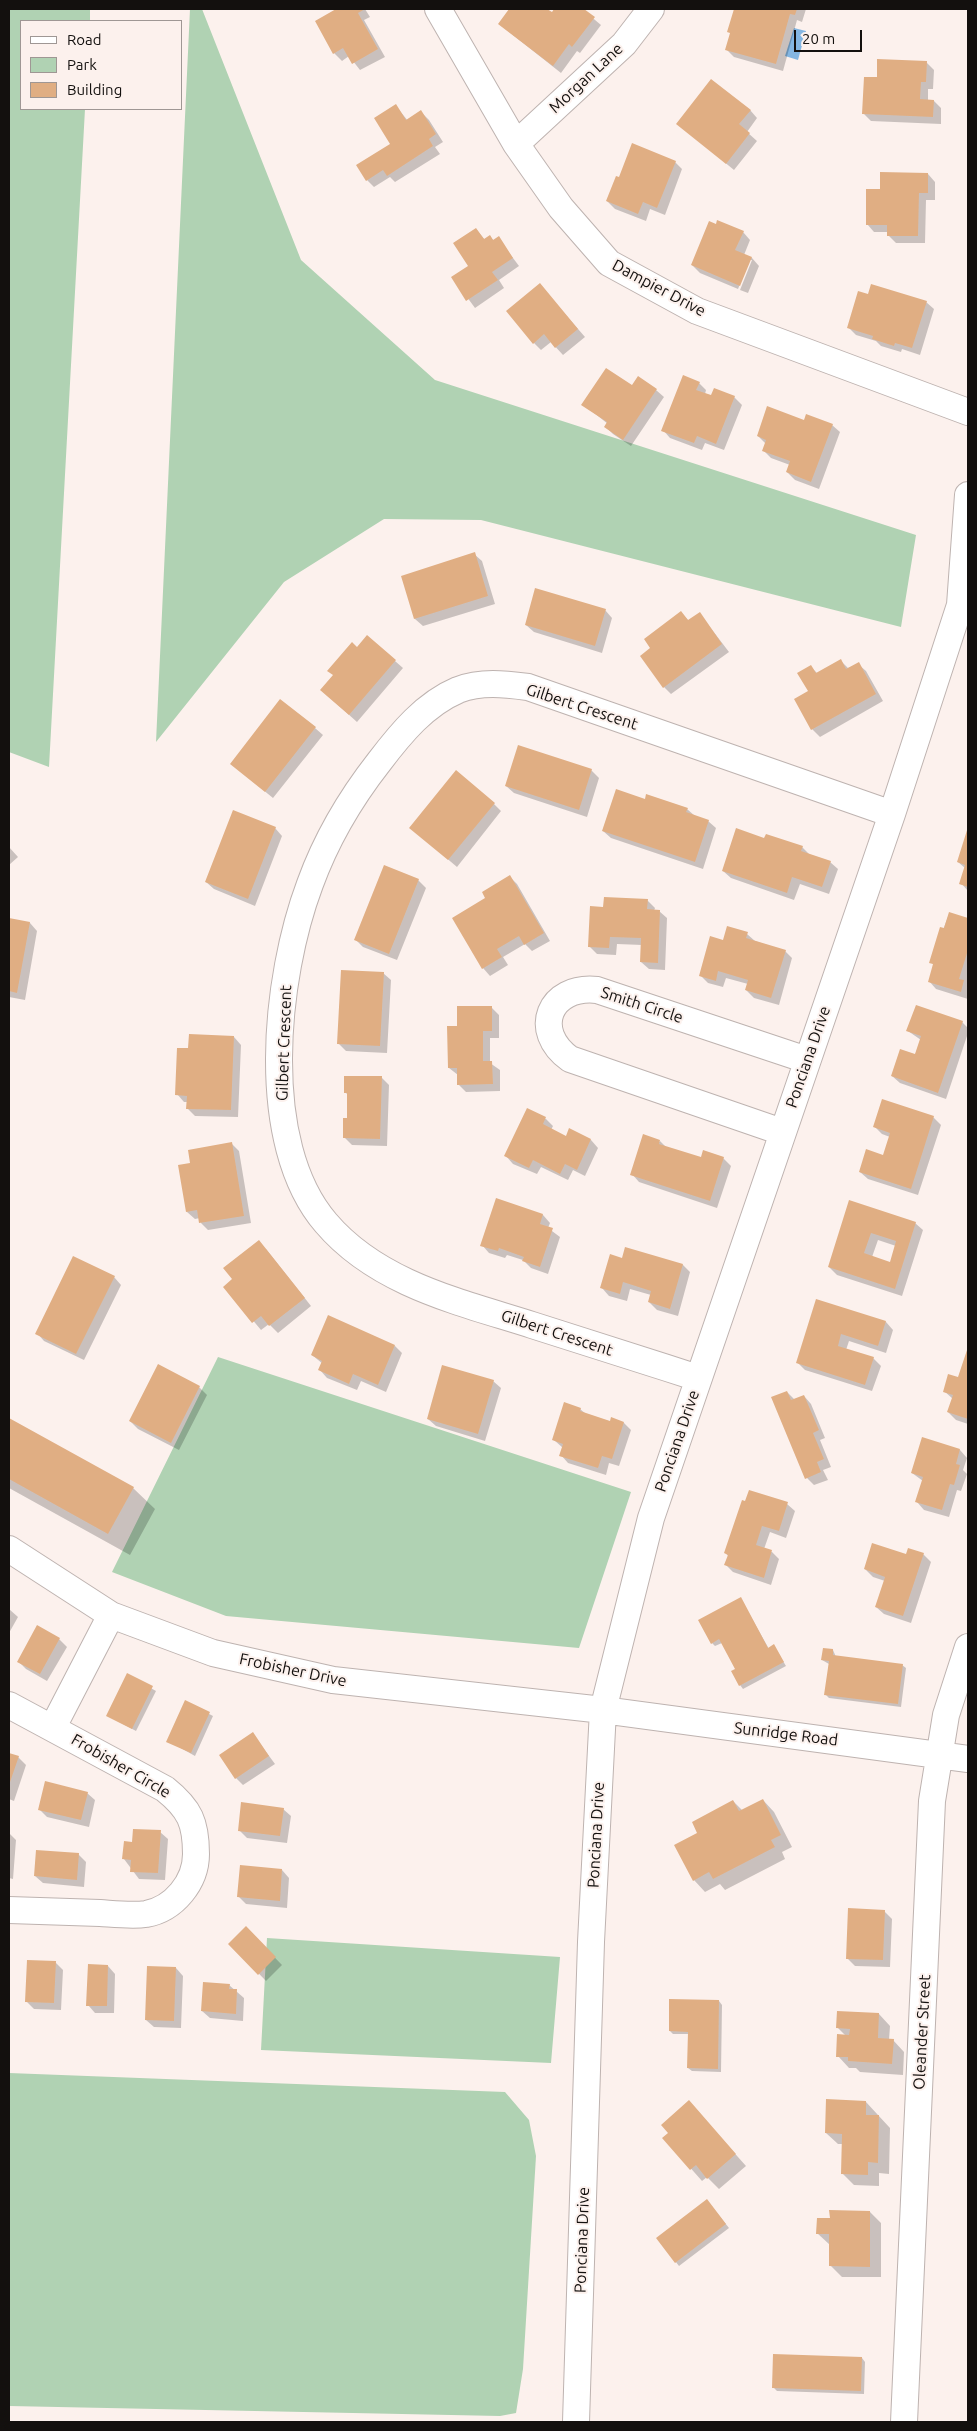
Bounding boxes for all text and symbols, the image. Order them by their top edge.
legend [20,20,182,110]
scale bar [797,20,864,52]
text: 20 m [802,30,835,47]
text: Road [67,31,102,48]
street label: Morgan Lane [545,39,627,117]
text: Park [67,56,97,73]
text: Building [67,81,122,98]
street label: Dampier Drive [609,255,709,321]
street label: Gilbert Crescent [524,680,640,734]
street label: Smith Circle [598,983,686,1027]
street label: Gilbert Crescent [272,985,296,1101]
street label: Ponciana Drive [782,1004,834,1110]
street label: Gilbert Crescent [499,1306,615,1360]
street label: Ponciana Drive [651,1388,703,1494]
street label: Frobisher Drive [238,1649,348,1691]
street label: Sunridge Road [733,1718,839,1750]
street label: Frobisher Circle [68,1730,174,1802]
street label: Ponciana Drive [584,1781,608,1889]
street label: Oleander Street [909,1974,935,2090]
street label: Ponciana Drive [571,2187,593,2293]

